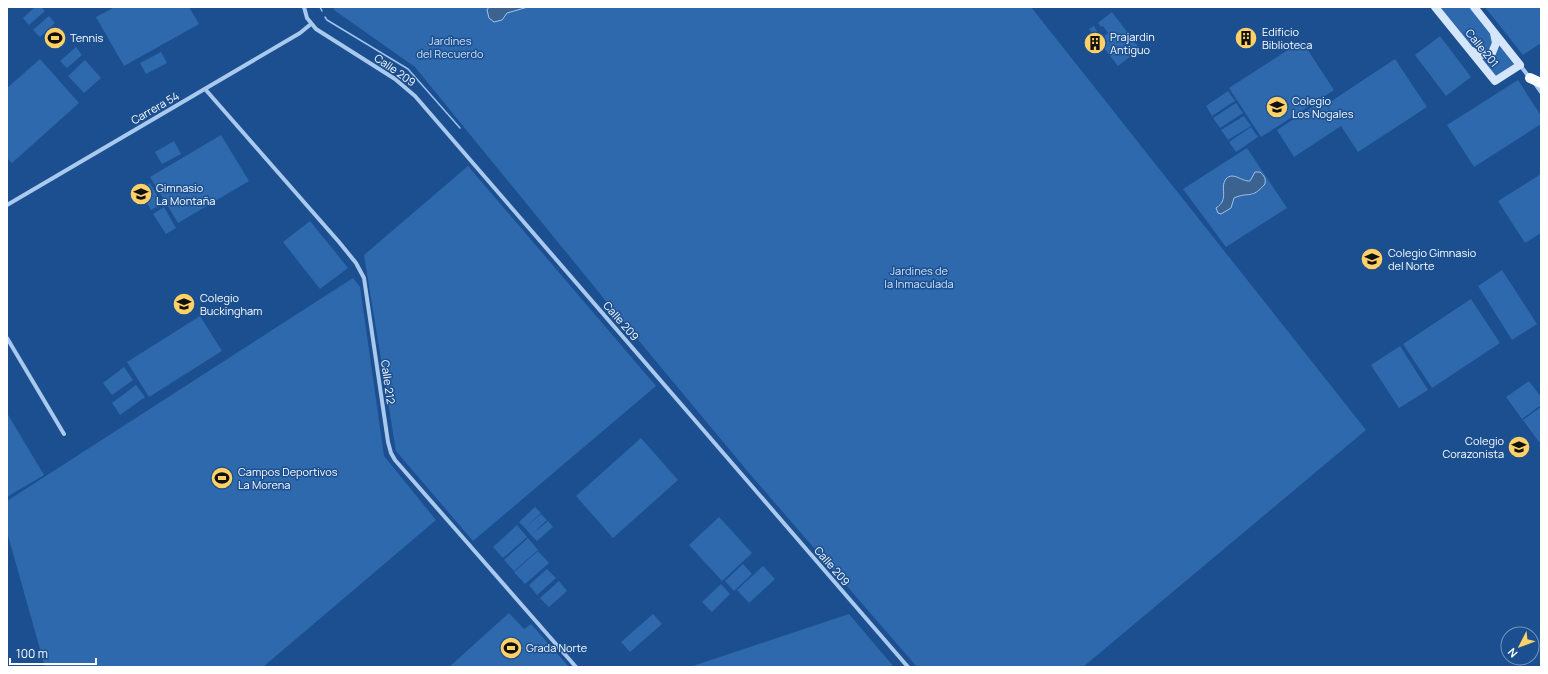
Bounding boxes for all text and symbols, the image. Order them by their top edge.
place label: Edificio Biblioteca [1262,24,1312,52]
sports icon: Tennis [42,25,68,51]
building icon: Edificio Biblioteca [1233,25,1259,51]
street label: Calle 201 [1462,25,1502,70]
place label: Prajardin Antiguo [1110,29,1155,57]
place label: Tennis [70,30,104,45]
building icon: Prajardin Antiguo [1082,30,1108,56]
park label: Jardines del Recuerdo [416,33,484,61]
street label: Calle 209 [372,50,419,89]
street label: Carrera 54 [128,88,182,127]
place label: Colegio Los Nogales [1292,93,1354,121]
school or university icon: Colegio Los Nogales [1264,94,1290,120]
place label: Gimnasio La Montaña [156,180,215,208]
school or university icon: Gimnasio La Montaña [128,181,154,207]
place label: Colegio Gimnasio del Norte [1388,245,1477,273]
school or university icon: Colegio Gimnasio del Norte [1359,246,1385,272]
park label: Jardines de la Inmaculada [884,263,954,291]
place label: Colegio Buckingham [200,290,262,318]
school or university icon: Colegio Buckingham [171,291,197,317]
street label: Calle 209 [600,298,643,344]
street label: Calle 212 [378,359,399,405]
place label: Colegio Corazonista [1442,433,1504,461]
school or university icon: Colegio Corazonista [1506,434,1532,460]
place label: Campos Deportivos La Morena [238,464,338,492]
sports icon: Campos Deportivos La Morena [209,465,235,491]
street label: Calle 209 [811,543,854,589]
north arrow [1500,626,1540,666]
sports icon: Grada Norte [498,635,524,661]
scale bar [10,640,96,666]
place label: Grada Norte [526,640,588,655]
text: 100 m [16,645,48,662]
text: N [1504,645,1520,661]

